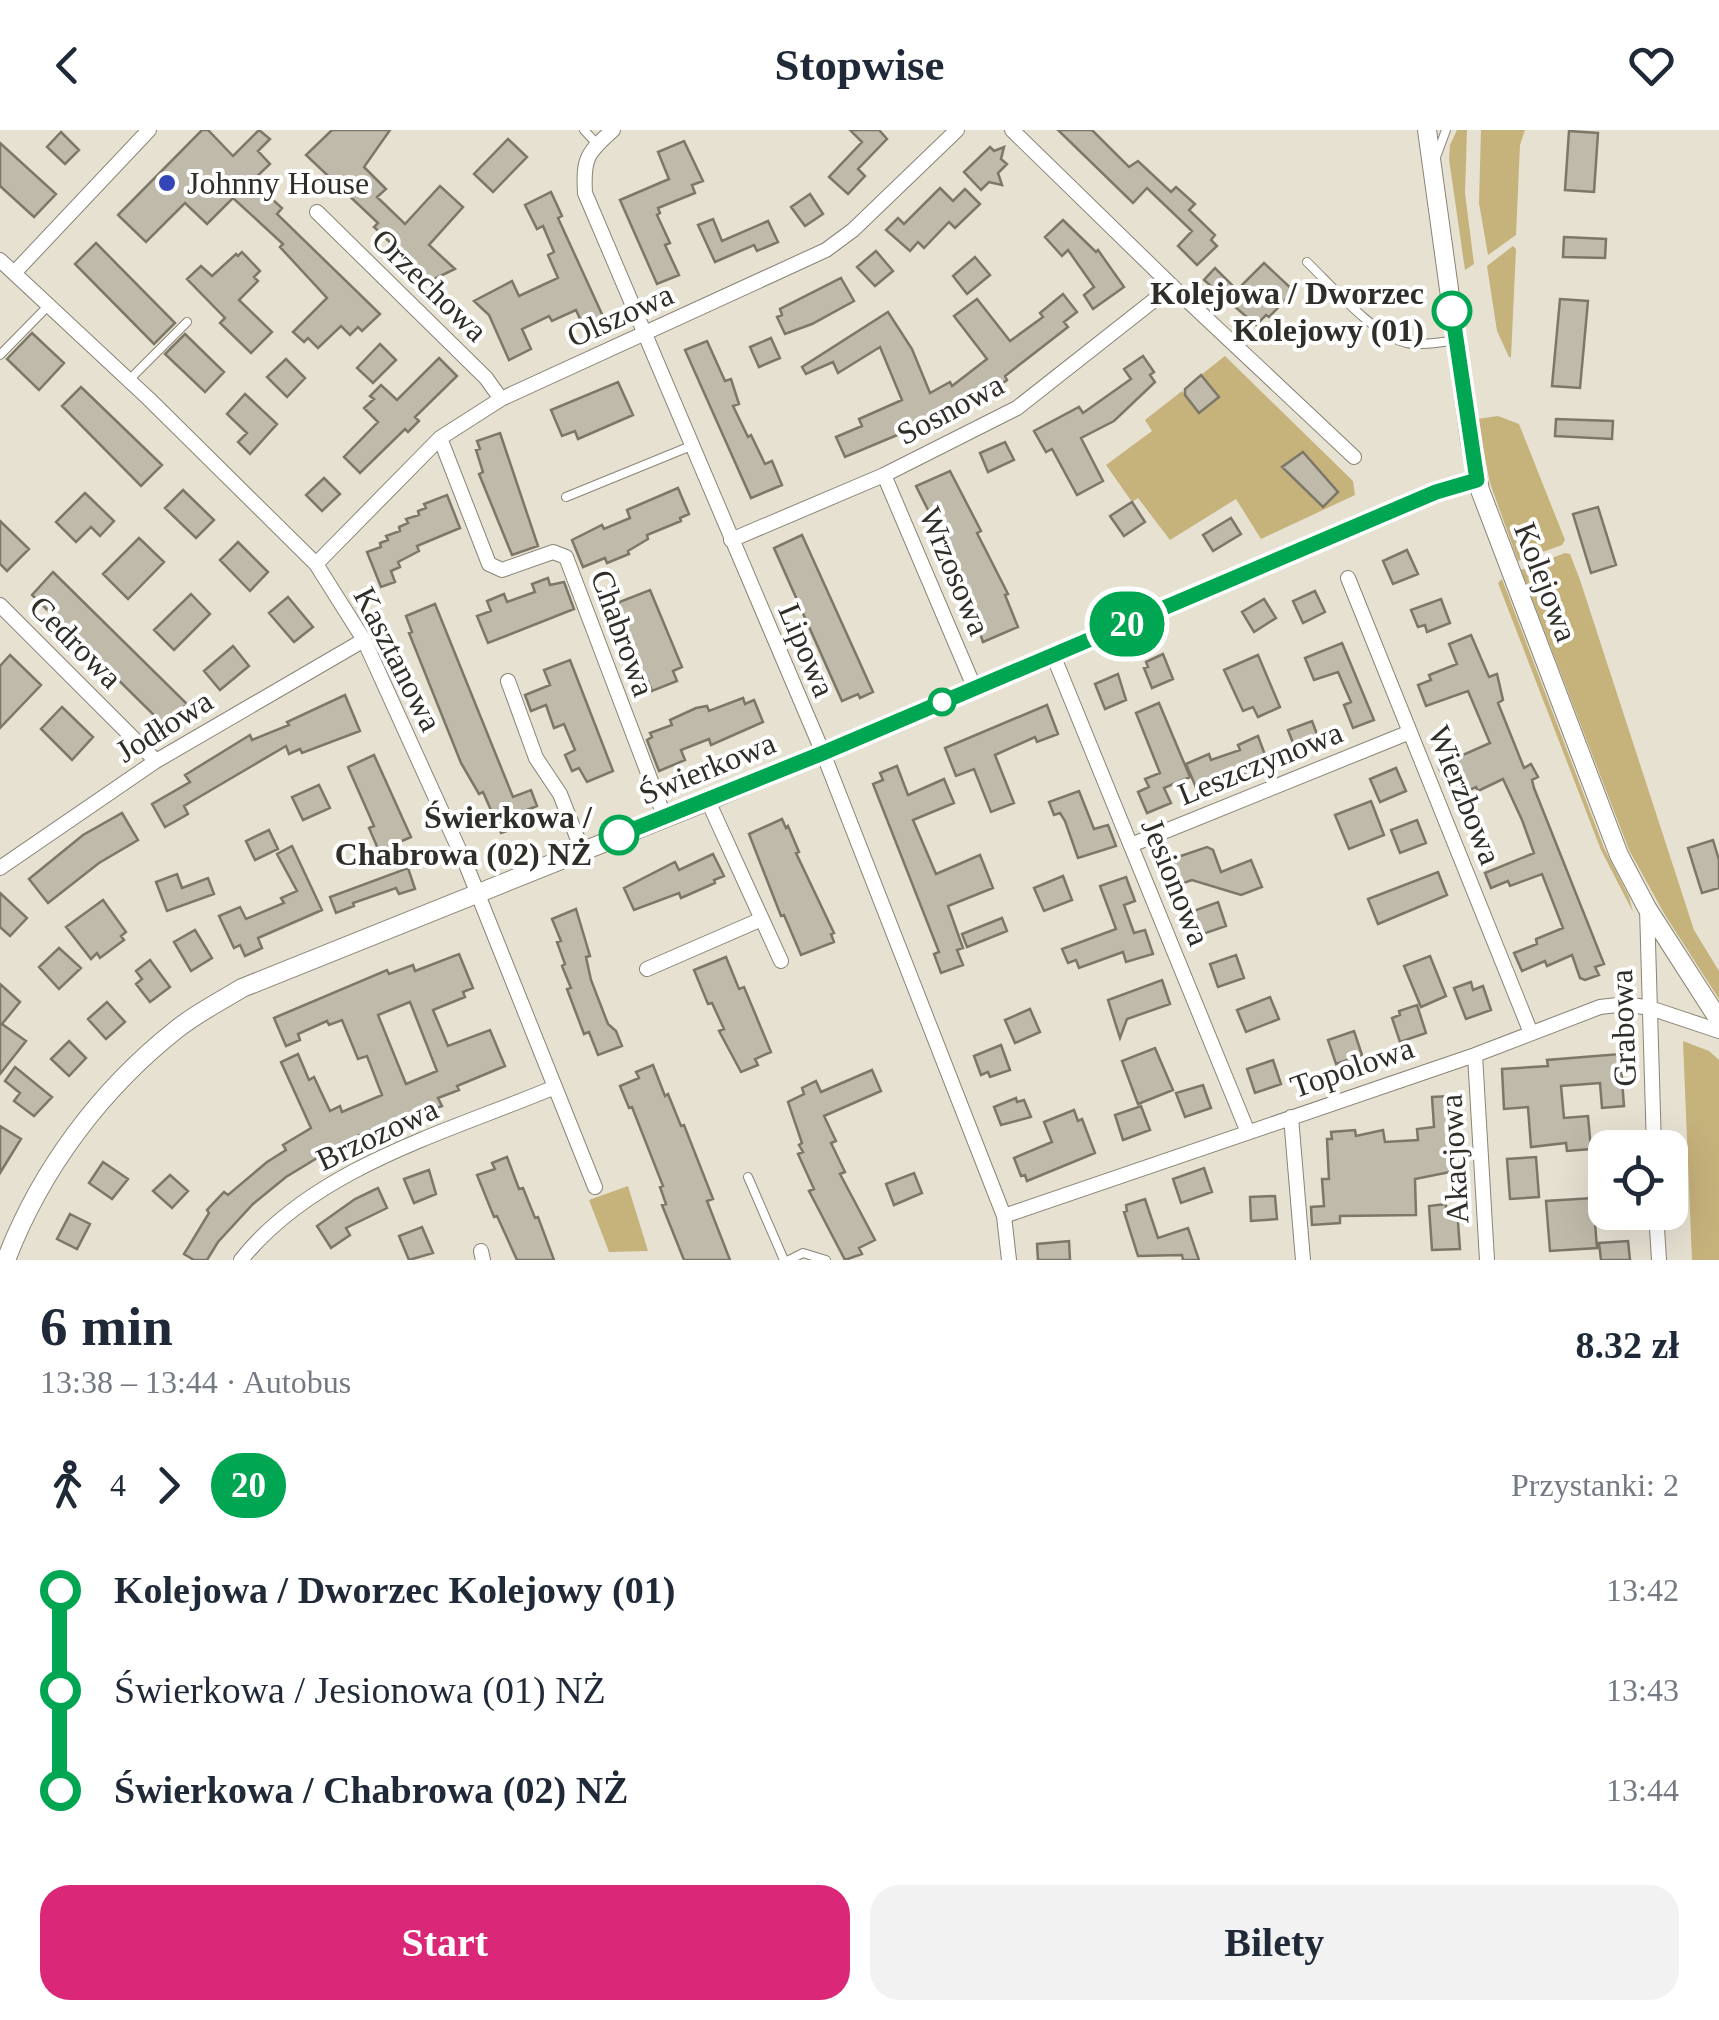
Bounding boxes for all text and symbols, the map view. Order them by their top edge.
icon: back [40,38,95,93]
icon: heart [1624,38,1679,93]
text: Stopwise [774,40,945,90]
place label: Johnny House [187,165,369,201]
marker: Johnny House [156,172,178,194]
street label: Orzechowa [365,221,495,349]
place label: Kolejowa / Dworzec Kolejowy (01) [1150,275,1424,348]
street label: Olszowa [562,276,678,354]
marker: Kolejowa / Dworzec Kolejowy (01) [1433,292,1471,330]
street label: Sosnowa [891,366,1009,452]
street label: Wrzosowa [912,502,998,640]
street label: Kolejowa [1507,517,1585,647]
street label: Chabrowa [584,565,662,701]
street label: Kasztanowa [346,581,450,737]
street label: Cedrowa [22,588,130,696]
line badge: 20 [1082,592,1172,656]
street label: Lipowa [771,598,843,702]
text: 20 [1110,605,1145,644]
street label: Jodłowa [109,682,219,770]
unlabelled marker [929,689,955,715]
street label: Leszczynowa [1173,714,1347,812]
street label: Wierzbowa [1421,720,1509,870]
street label: Świerkowa [634,724,780,812]
place label: Świerkowa / Chabrowa (02) NŻ [335,799,593,872]
street label: Jesionowa [1134,813,1218,951]
marker: Świerkowa / Chabrowa (02) NŻ [600,816,638,854]
street label: Grabowa [1603,969,1643,1087]
street label: Topolowa [1286,1029,1418,1105]
street label: Brzozowa [311,1090,443,1178]
street label: Akacjowa [1433,1093,1475,1225]
map controls [1588,1130,1688,1230]
button: locate [1588,1130,1688,1230]
text: 6 min [40,1296,173,1357]
text: 8.32 zł [1576,1324,1679,1366]
text: 13:38 – 13:44 · Autobus [40,1364,351,1400]
icon: walk [40,1458,95,1513]
icon: forward [141,1458,196,1513]
text: 20 [231,1466,266,1505]
text: 4 [110,1467,126,1503]
text: Przystanki: 2 [1511,1467,1679,1503]
text: Kolejowa / Dworzec Kolejowy (01) [114,1569,675,1611]
text: 13:42 [1606,1572,1679,1608]
text: Świerkowa / Jesionowa (01) NŻ [114,1669,606,1711]
text: 13:43 [1606,1672,1679,1708]
text: Świerkowa / Chabrowa (02) NŻ [114,1769,628,1811]
text: 13:44 [1606,1772,1679,1808]
button: Start [40,1885,850,2000]
button: Bilety [870,1885,1679,2000]

